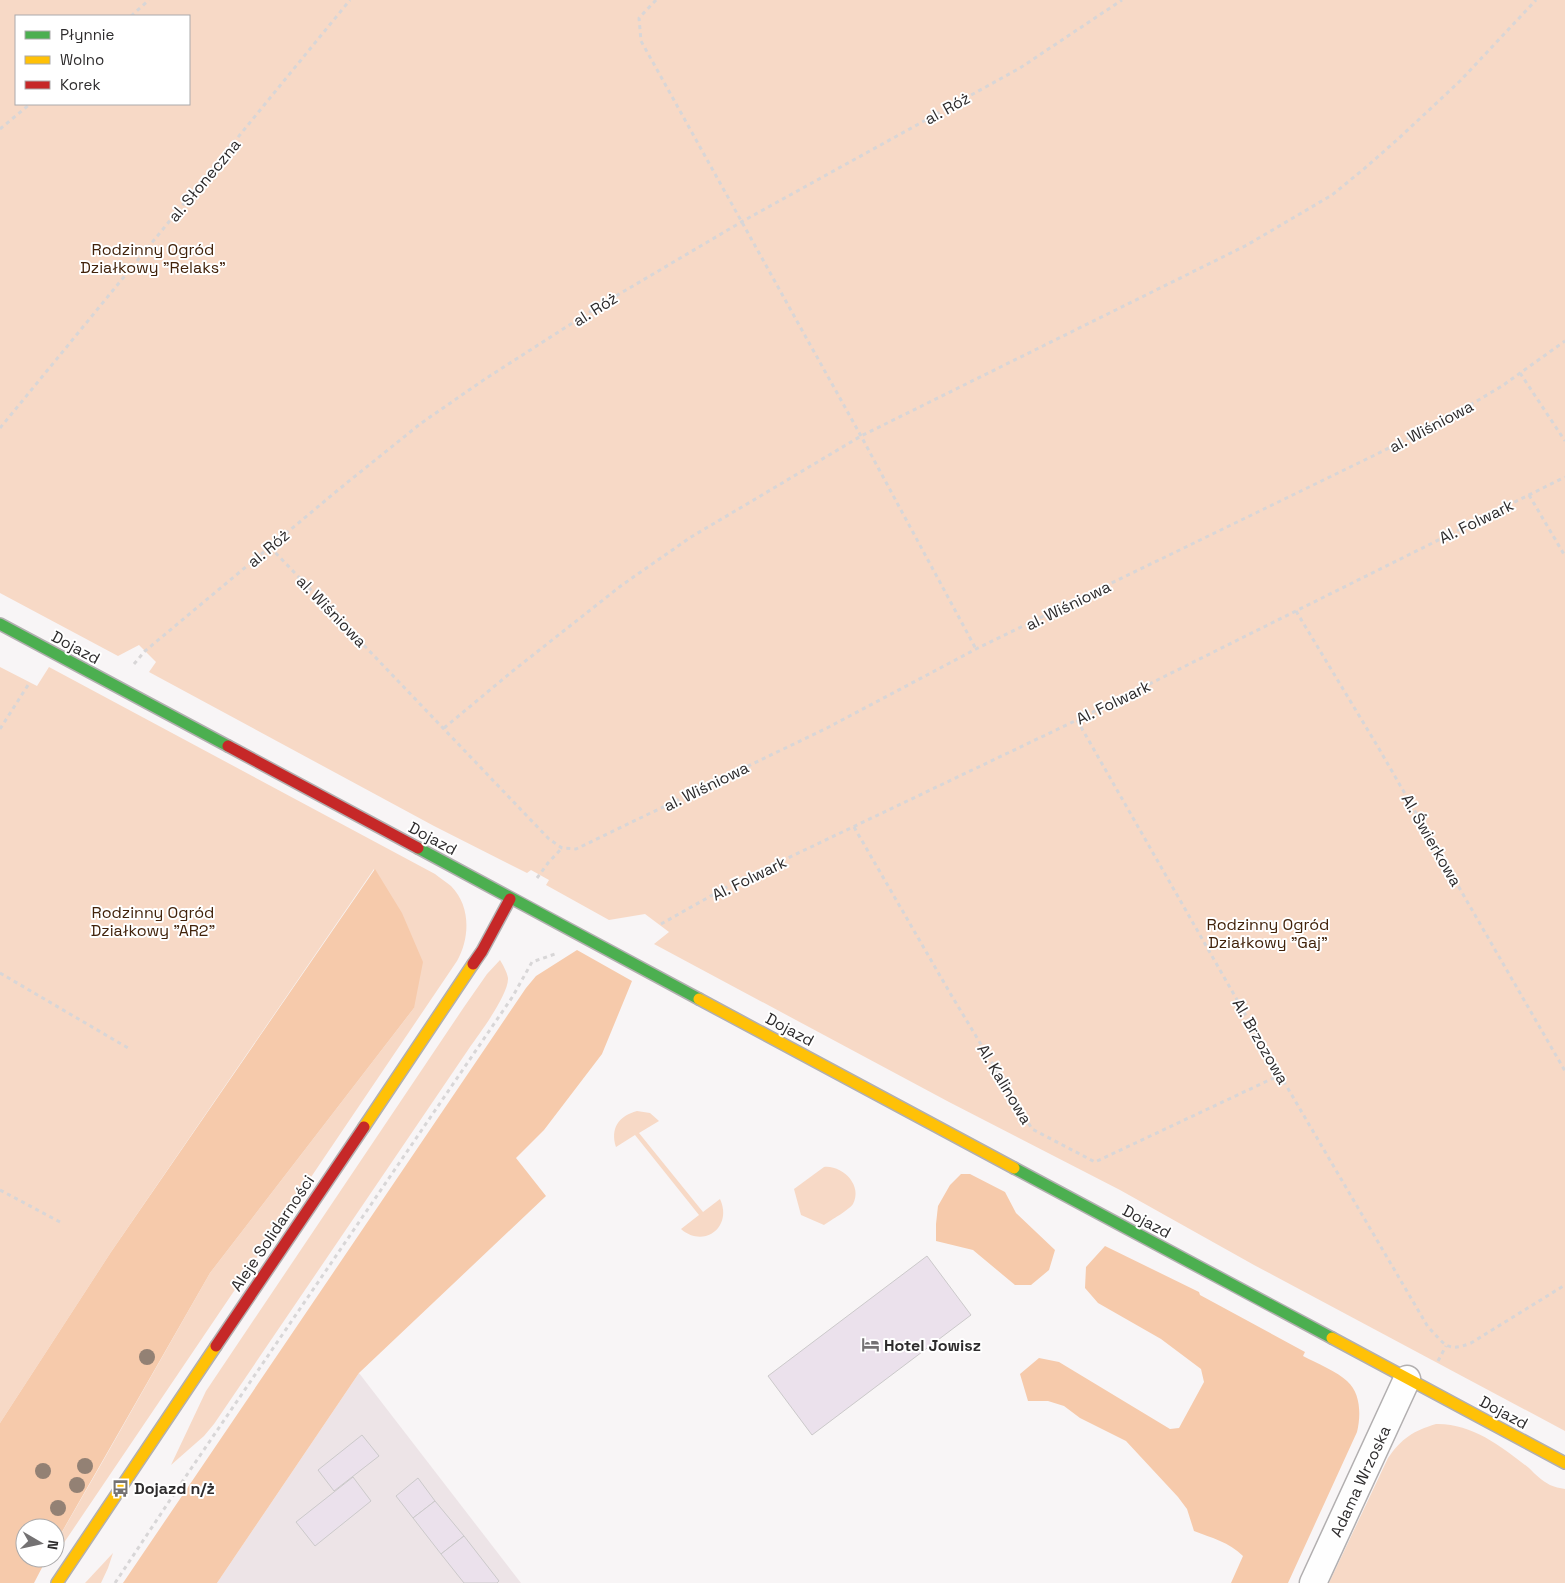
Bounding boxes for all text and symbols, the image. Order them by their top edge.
legend [15,15,190,105]
text: Płynnie [60,25,114,44]
text: Wolno [60,50,104,69]
text: Korek [60,75,100,94]
street label: al. Róż [921,87,974,129]
street label: al. Słoneczna [163,134,245,226]
park label: Rodzinny Ogród Działkowy "Relaks" [80,239,226,278]
street label: al. Róż [569,288,622,331]
street label: al. Wiśniowa [1386,395,1477,457]
street label: Al. Folwark [1435,494,1517,549]
street label: al. Róż [243,525,294,572]
street label: al. Wiśniowa [292,571,371,652]
street label: al. Wiśniowa [1022,576,1114,635]
street label: Dojazd [48,626,104,669]
street label: Al. Folwark [1072,675,1154,730]
street label: al. Wiśniowa [660,757,752,816]
street label: Al. Świerkowa [1397,790,1467,890]
street label: Dojazd [405,817,461,860]
street label: Al. Folwark [708,851,790,906]
park label: Rodzinny Ogród Działkowy "AR2" [91,902,215,941]
park label: Rodzinny Ogród Działkowy "Gaj" [1207,914,1329,953]
street label: Al. Brzozowa [1228,995,1294,1088]
street label: Dojazd [762,1008,818,1051]
street label: Al. Kalinowa [972,1040,1037,1128]
street label: Aleje Solidarności [226,1171,319,1295]
street label: Dojazd [1119,1200,1175,1243]
hotel icon: Hotel Jowisz [860,1335,880,1355]
place label: Hotel Jowisz [884,1335,981,1356]
street label: Dojazd [1476,1391,1532,1434]
street label: Adama Wrzoska [1325,1422,1395,1540]
bus stop icon: Dojazd n/ż [110,1478,130,1498]
place label: Dojazd n/ż [134,1478,215,1499]
north arrow [15,1518,65,1568]
text: N [43,1539,62,1551]

